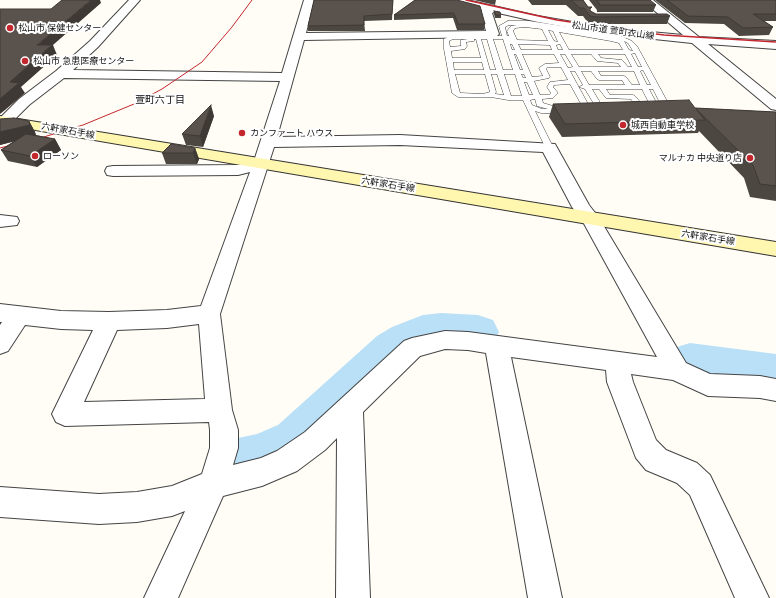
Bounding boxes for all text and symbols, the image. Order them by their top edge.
street label: 松山市道 萱町衣山線 [571,20,655,42]
marker: 松山市 保健センター [5,23,15,33]
place label: 松山市 保健センター [18,23,101,33]
marker: 松山市 急患医療センター [20,56,30,66]
place label: 松山市 急患医療センター [33,56,134,66]
district label: 萱町六丁目 [135,94,185,106]
marker: 城西自動車学校 [618,120,628,130]
place label: 城西自動車学校 [631,120,694,130]
street label: 六軒家石手線 [40,121,96,141]
marker: カンファート ハウス [237,128,247,138]
place label: カンファート ハウス [250,128,333,138]
marker: ローソン [30,151,40,161]
place label: ローソン [43,151,79,161]
place label: マルナカ 中央道り店 [659,153,742,163]
marker: マルナカ 中央道り店 [745,153,755,163]
street label: 六軒家石手線 [360,175,416,195]
street label: 六軒家石手線 [680,228,736,248]

